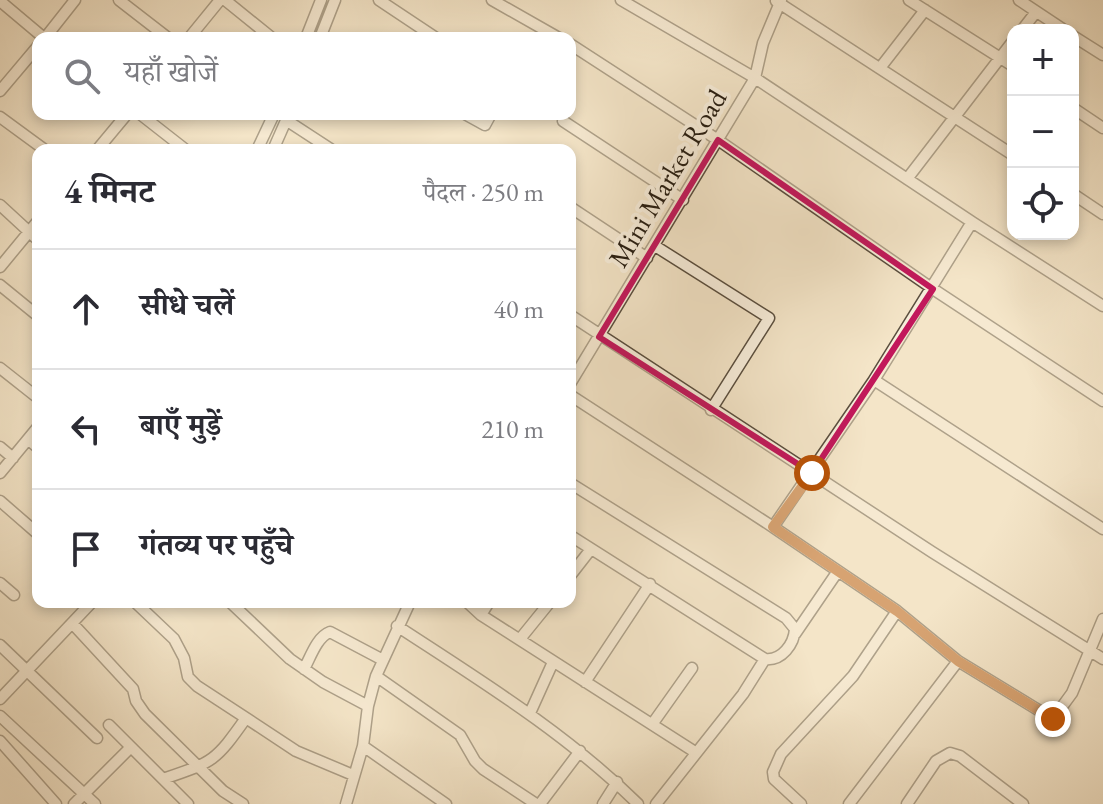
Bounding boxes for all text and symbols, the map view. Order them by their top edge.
map controls [1007,24,1079,240]
button: + [1007,24,1079,96]
search box [32,32,576,120]
text: यहाँ खोजें [124,52,218,91]
icon: search [60,54,104,98]
street label: Mini Market Road [600,82,735,274]
button: − [1007,96,1079,168]
button: locate [1007,168,1079,240]
text: 4 मिनट [64,169,154,213]
text: पैदल · 250 m [423,175,544,209]
text: सीधे चलें [140,285,234,324]
icon: ahead [64,287,108,331]
text: 40 m [494,292,544,326]
text: बाएँ मुड़ें [140,405,221,444]
icon: left [64,407,108,451]
text: 210 m [481,412,544,446]
route start [794,455,830,491]
text: गंतव्य पर पहुँचे [140,525,293,564]
icon: arrive [64,527,108,571]
route end [1035,701,1071,737]

